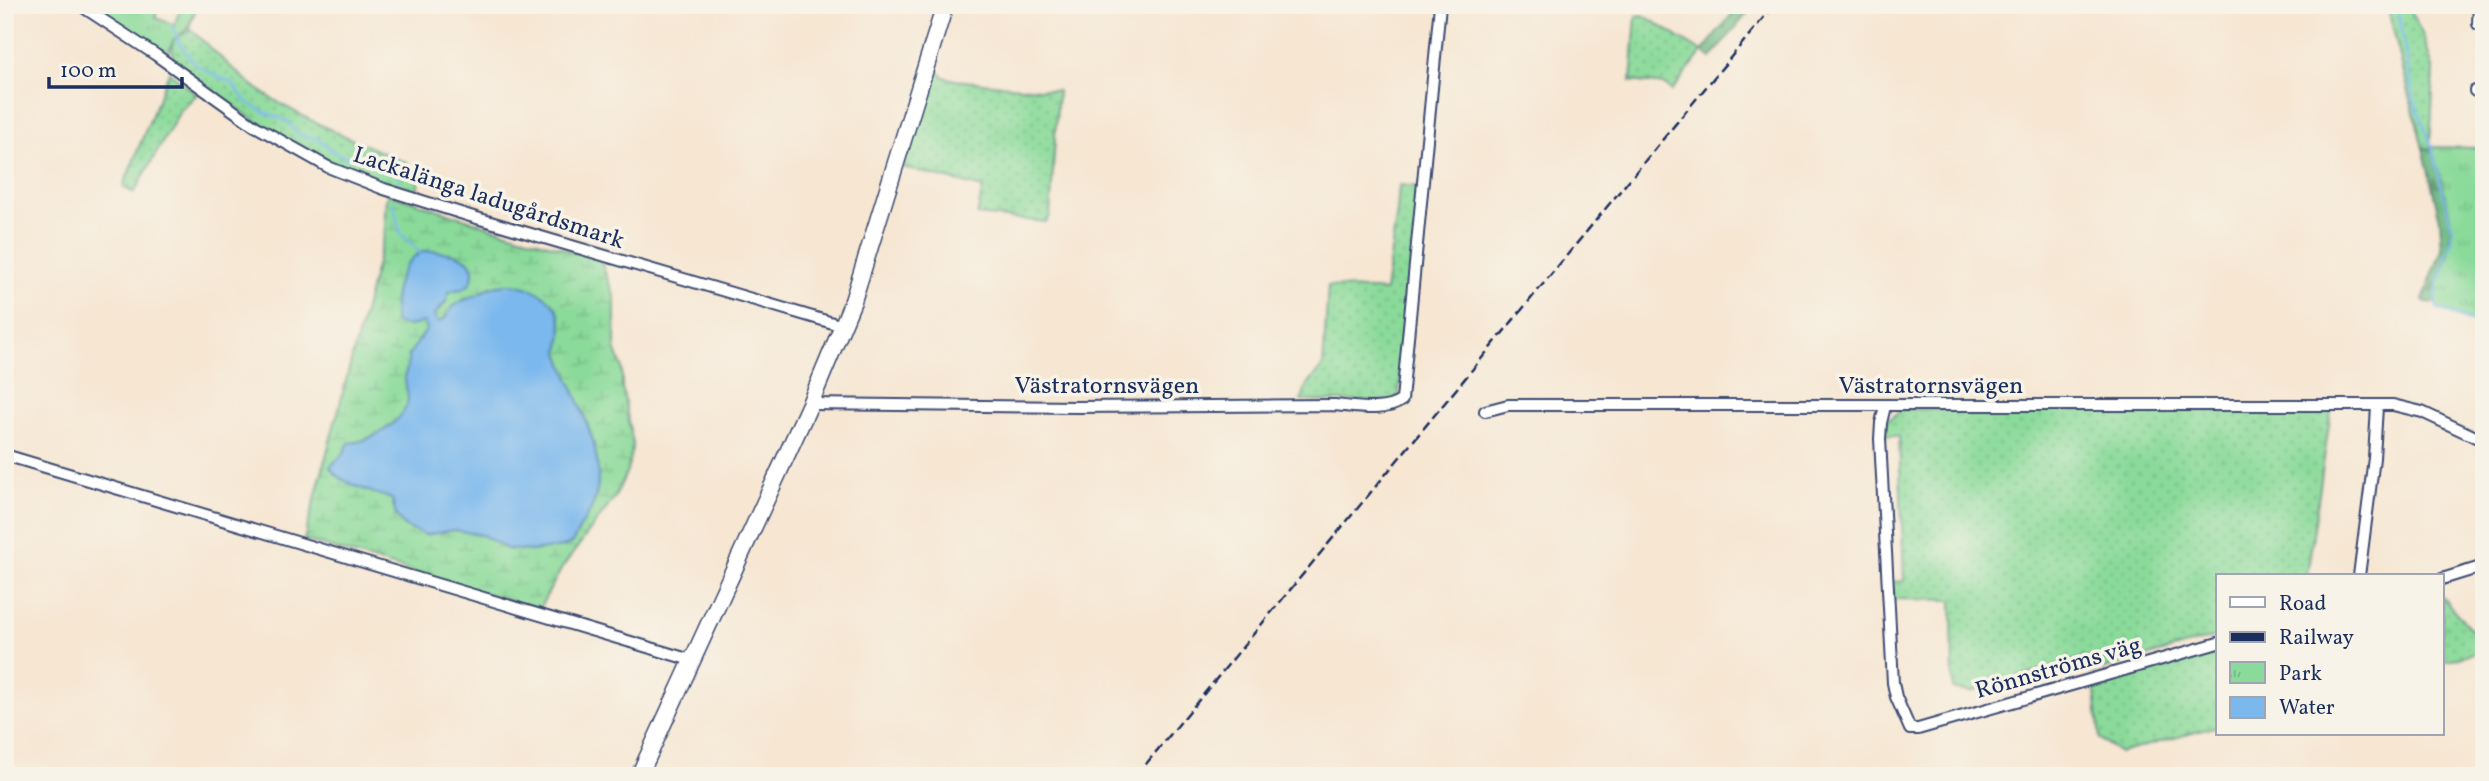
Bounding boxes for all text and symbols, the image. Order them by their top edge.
scale bar [49,46,182,90]
text: 100 m [60,57,117,86]
street label: Lackalänga ladugårdsmark [348,139,629,259]
street label: Västratornsvägen [1015,370,1199,404]
street label: Västratornsvägen [1839,370,2023,404]
legend [2216,574,2444,736]
text: Road [2279,590,2326,619]
text: Railway [2279,624,2355,653]
street label: Rönnströms väg [1971,629,2146,709]
text: Park [2279,660,2322,689]
text: Water [2279,694,2335,723]

